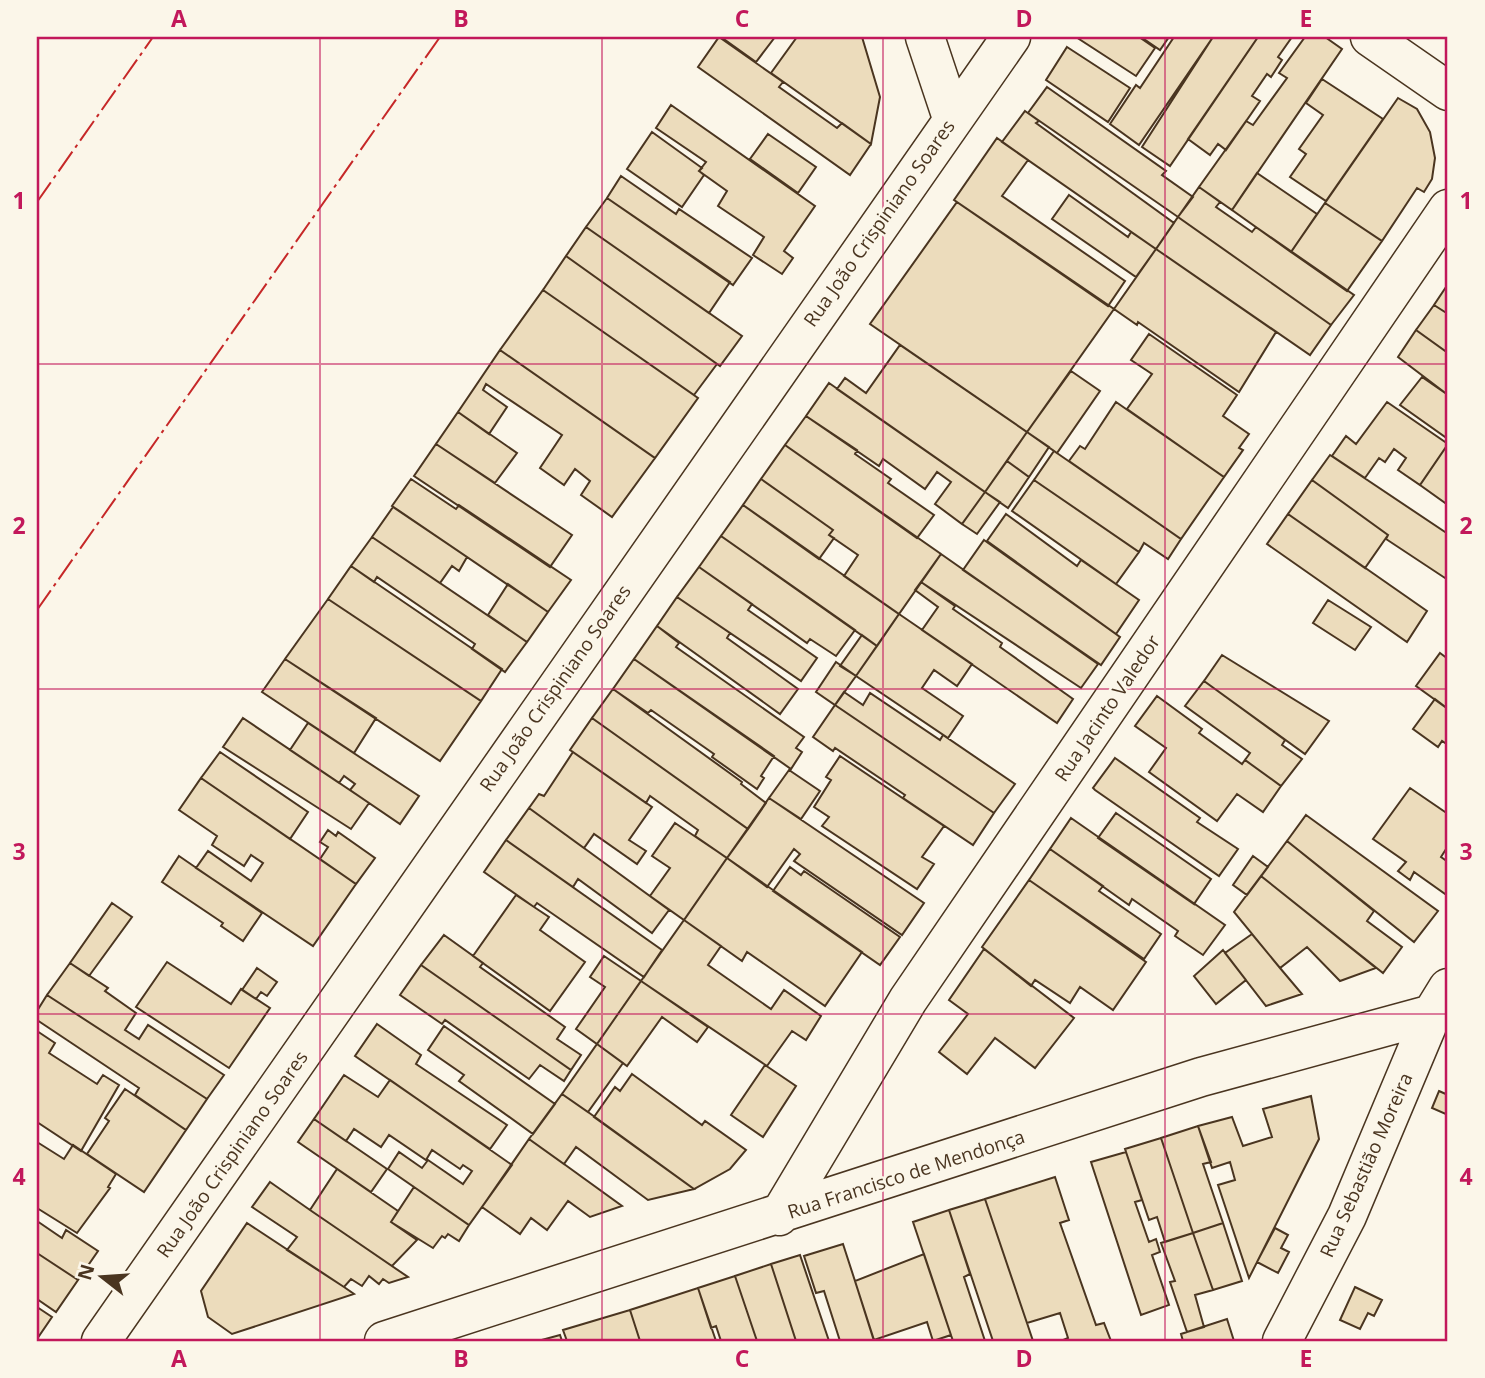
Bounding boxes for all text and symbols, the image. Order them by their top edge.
text: A [171,2,187,34]
text: B [453,2,469,34]
text: C [735,2,749,34]
text: D [1015,2,1033,34]
text: E [1300,2,1312,34]
street label: Rua João Crispiniano Soares [797,114,961,332]
text: 1 [12,184,26,216]
text: 1 [1459,184,1473,216]
text: 2 [12,509,26,541]
text: 2 [1459,509,1473,541]
street label: Rua João Crispiniano Soares [473,579,637,797]
street label: Rua Jacinto Valedor [1048,629,1166,786]
text: 3 [12,835,26,867]
text: 3 [1459,835,1473,867]
street label: Rua João Crispiniano Soares [150,1045,314,1263]
street label: Rua Sebastião Moreira [1313,1068,1419,1262]
street label: Rua Francisco de Mendonça [784,1123,1028,1225]
text: 4 [12,1160,26,1192]
text: 4 [1459,1160,1473,1192]
north arrow [66,1242,136,1312]
text: N [71,1261,100,1283]
text: A [171,1342,187,1374]
text: B [453,1342,469,1374]
text: C [735,1342,749,1374]
text: D [1015,1342,1033,1374]
text: E [1300,1342,1312,1374]

